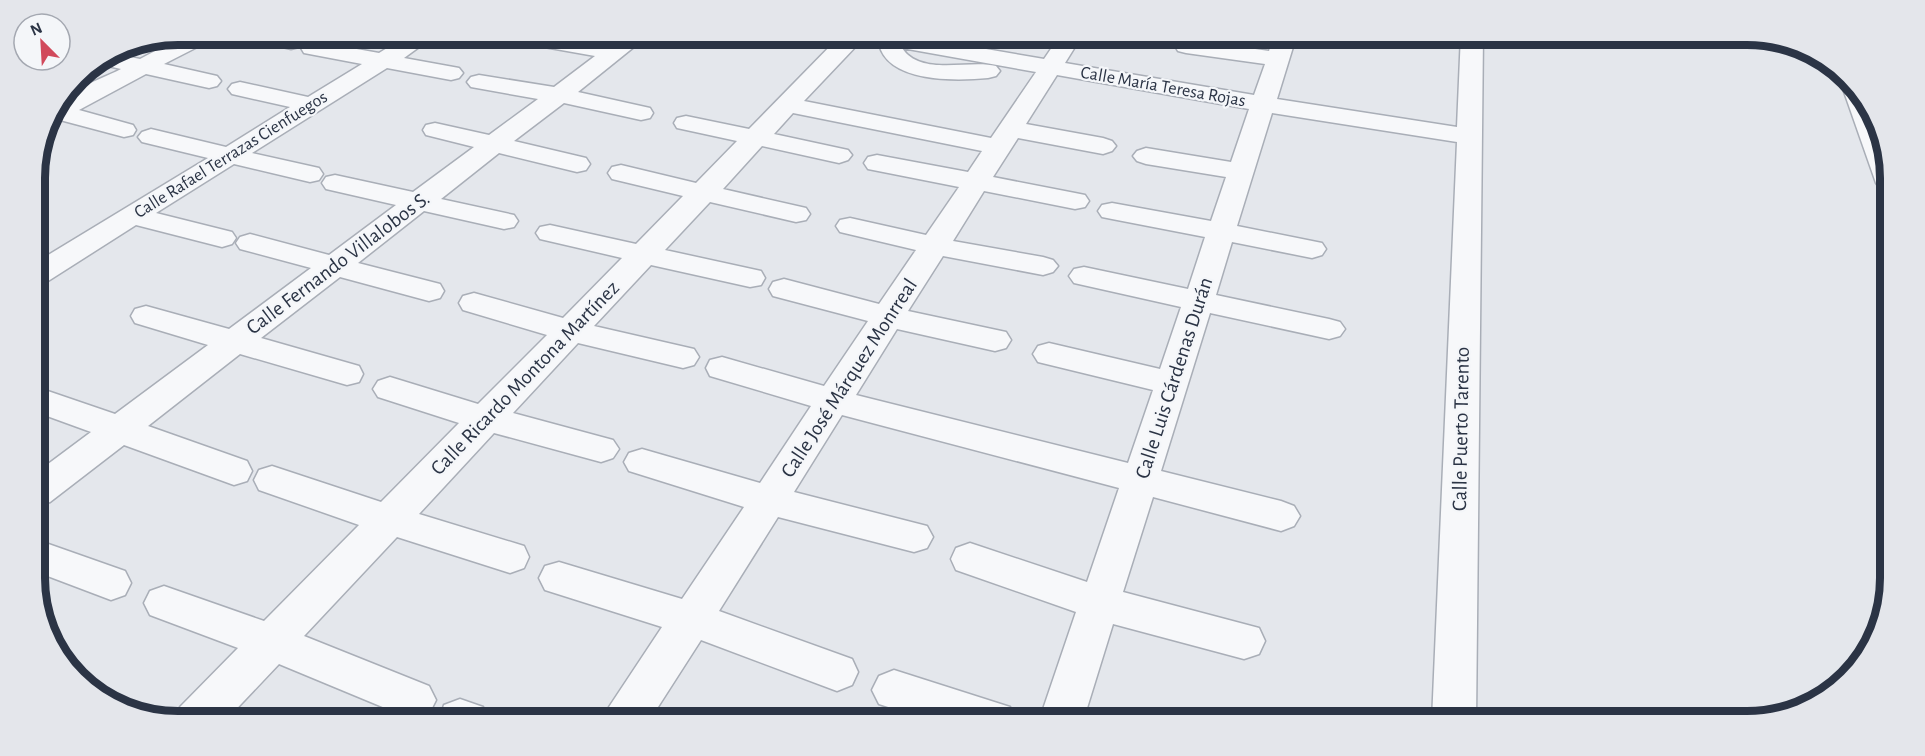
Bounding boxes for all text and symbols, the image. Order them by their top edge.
north arrow [12,12,72,72]
text: N [28,20,45,39]
street label: Calle María Teresa Rojas [1079,64,1247,110]
street label: Calle Rafael Terrazas Cienfuegos [131,88,331,222]
street label: Calle Fernando Villalobos S. [243,187,433,339]
street label: Calle José Márquez Monrreal [777,275,921,481]
street label: Calle Luis Cárdenas Durán [1132,275,1216,481]
street label: Calle Ricardo Montona Martínez [427,277,623,479]
street label: Calle Puerto Tarento [1449,347,1473,511]

